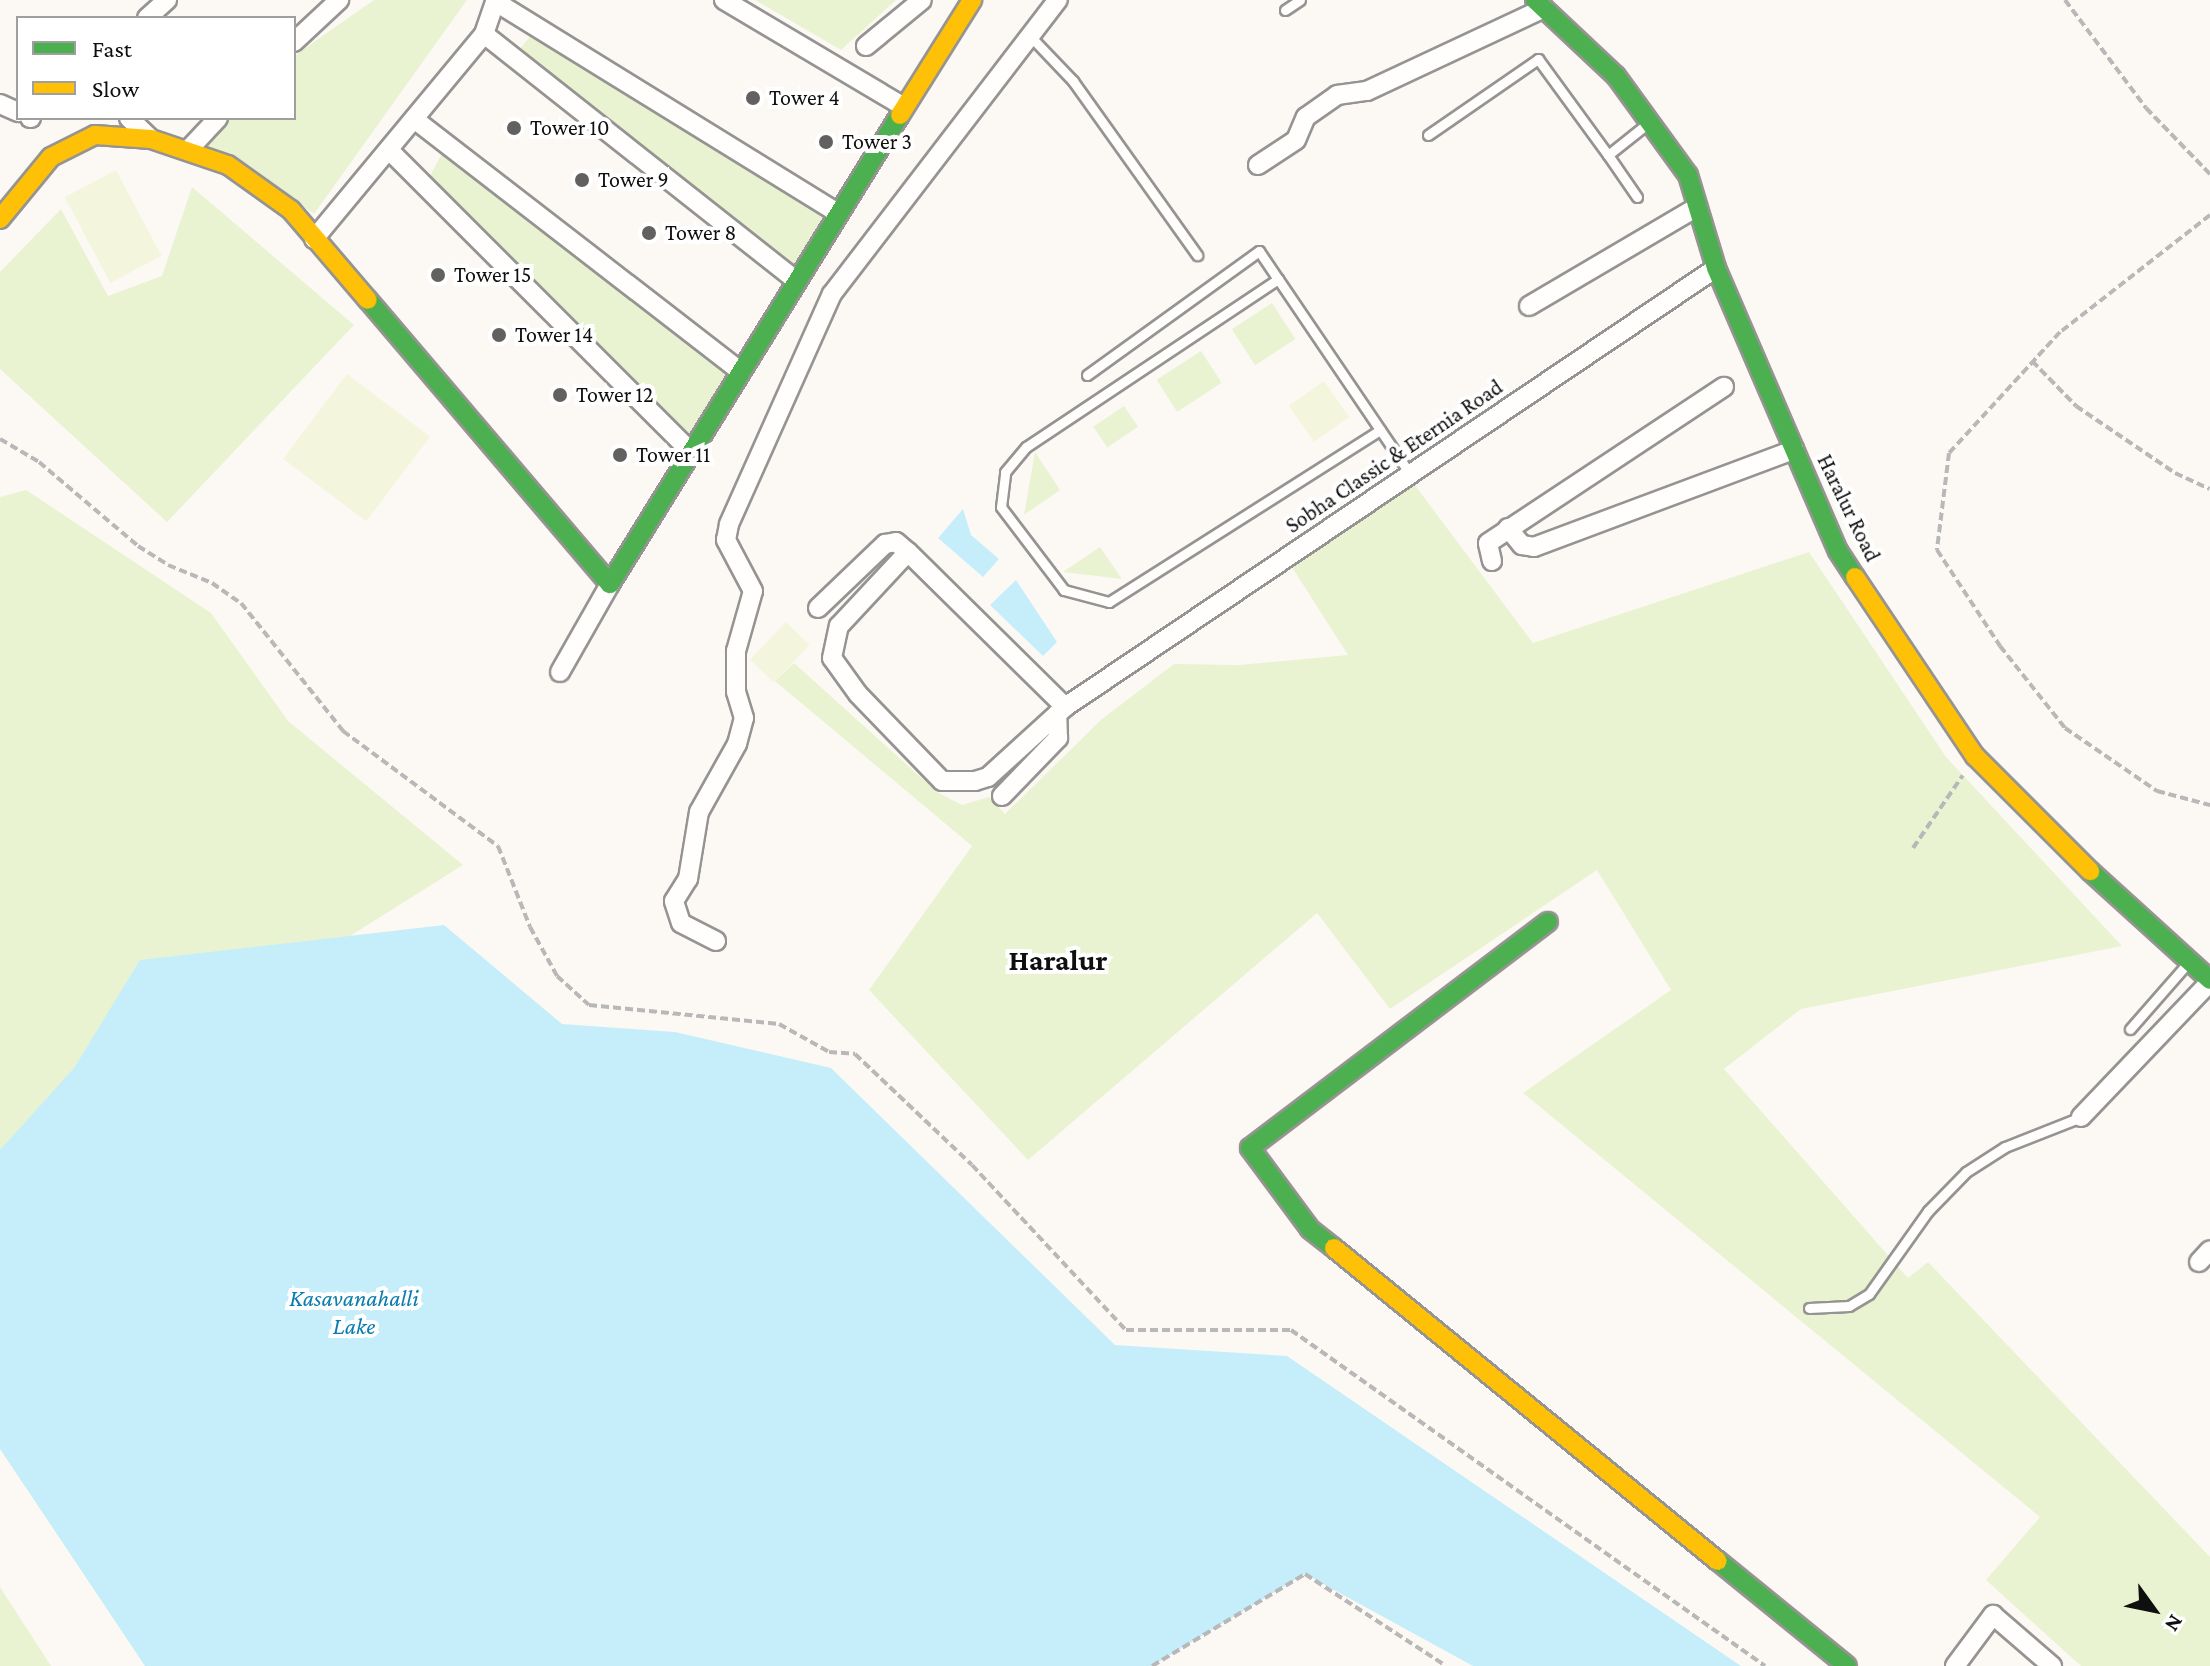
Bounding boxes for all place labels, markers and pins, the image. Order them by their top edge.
place label: Tower 4 [769,85,840,111]
marker: Tower 4 [744,89,762,107]
place label: Tower 10 [530,115,609,141]
marker: Tower 10 [505,119,523,137]
place label: Tower 3 [842,129,912,155]
marker: Tower 3 [817,133,835,151]
place label: Tower 9 [598,167,669,193]
marker: Tower 9 [573,171,591,189]
place label: Tower 8 [665,220,736,246]
marker: Tower 8 [640,224,658,242]
place label: Tower 15 [454,262,531,288]
marker: Tower 15 [429,266,447,284]
place label: Tower 14 [515,322,593,348]
marker: Tower 14 [490,326,508,344]
place label: Tower 12 [576,382,653,408]
marker: Tower 12 [551,386,569,404]
place label: Tower 11 [636,442,710,468]
marker: Tower 11 [611,446,629,464]

